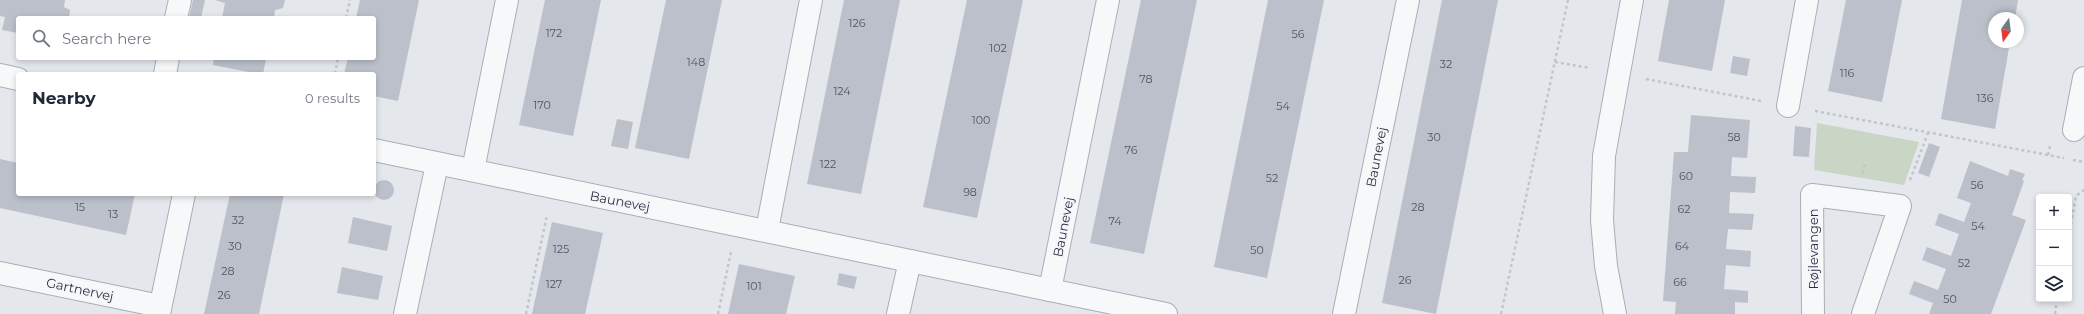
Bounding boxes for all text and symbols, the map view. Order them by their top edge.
north arrow [1988,12,2024,48]
search box [16,16,376,60]
house number: 126 [849,16,866,30]
house number: 172 [546,26,562,40]
icon: search [30,27,52,49]
house number: 56 [1292,27,1305,41]
text: Search here [62,29,151,48]
house number: 102 [989,41,1007,55]
house number: 148 [687,55,705,69]
house number: 32 [1440,57,1452,71]
house number: 116 [1840,66,1855,80]
house number: 78 [1139,72,1153,86]
house number: 124 [833,84,851,98]
text: Nearby [32,88,96,108]
text: 0 results [305,90,360,106]
house number: 136 [1977,91,1994,105]
house number: 170 [533,98,551,112]
house number: 54 [1276,99,1290,113]
house number: 100 [972,113,990,127]
street label: Baunevej [1362,126,1390,188]
house number: 30 [1427,130,1441,144]
house number: 58 [1727,130,1741,144]
house number: 76 [1125,143,1138,157]
house number: 122 [820,157,836,171]
house number: 60 [1679,169,1693,183]
house number: 52 [1266,171,1278,185]
house number: 56 [1971,178,1984,192]
house number: 98 [963,185,977,199]
street label: Baunevej [589,187,651,215]
map controls [2036,194,2072,302]
button: + [2036,194,2072,230]
street label: Baunevej [1049,196,1077,258]
house number: 15 [75,200,85,214]
house number: 28 [1411,200,1425,214]
house number: 62 [1678,202,1690,216]
house number: 13 [108,207,118,221]
street label: Røjlevangen [1805,208,1821,290]
house number: 32 [232,213,244,227]
house number: 74 [1108,214,1122,228]
house number: 54 [1971,219,1985,233]
button: − [2036,230,2072,266]
house number: 30 [228,239,242,253]
house number: 64 [1675,239,1690,253]
house number: 125 [553,242,569,256]
house number: 50 [1250,243,1264,257]
house number: 52 [1958,256,1970,270]
house number: 28 [221,264,235,278]
button: layers [2036,266,2072,302]
house number: 26 [1399,273,1412,287]
street label: Gartnervej [45,274,115,304]
house number: 66 [1673,275,1687,289]
house number: 127 [546,277,562,291]
house number: 101 [746,279,762,293]
house number: 26 [218,288,231,302]
house number: 50 [1943,292,1957,306]

